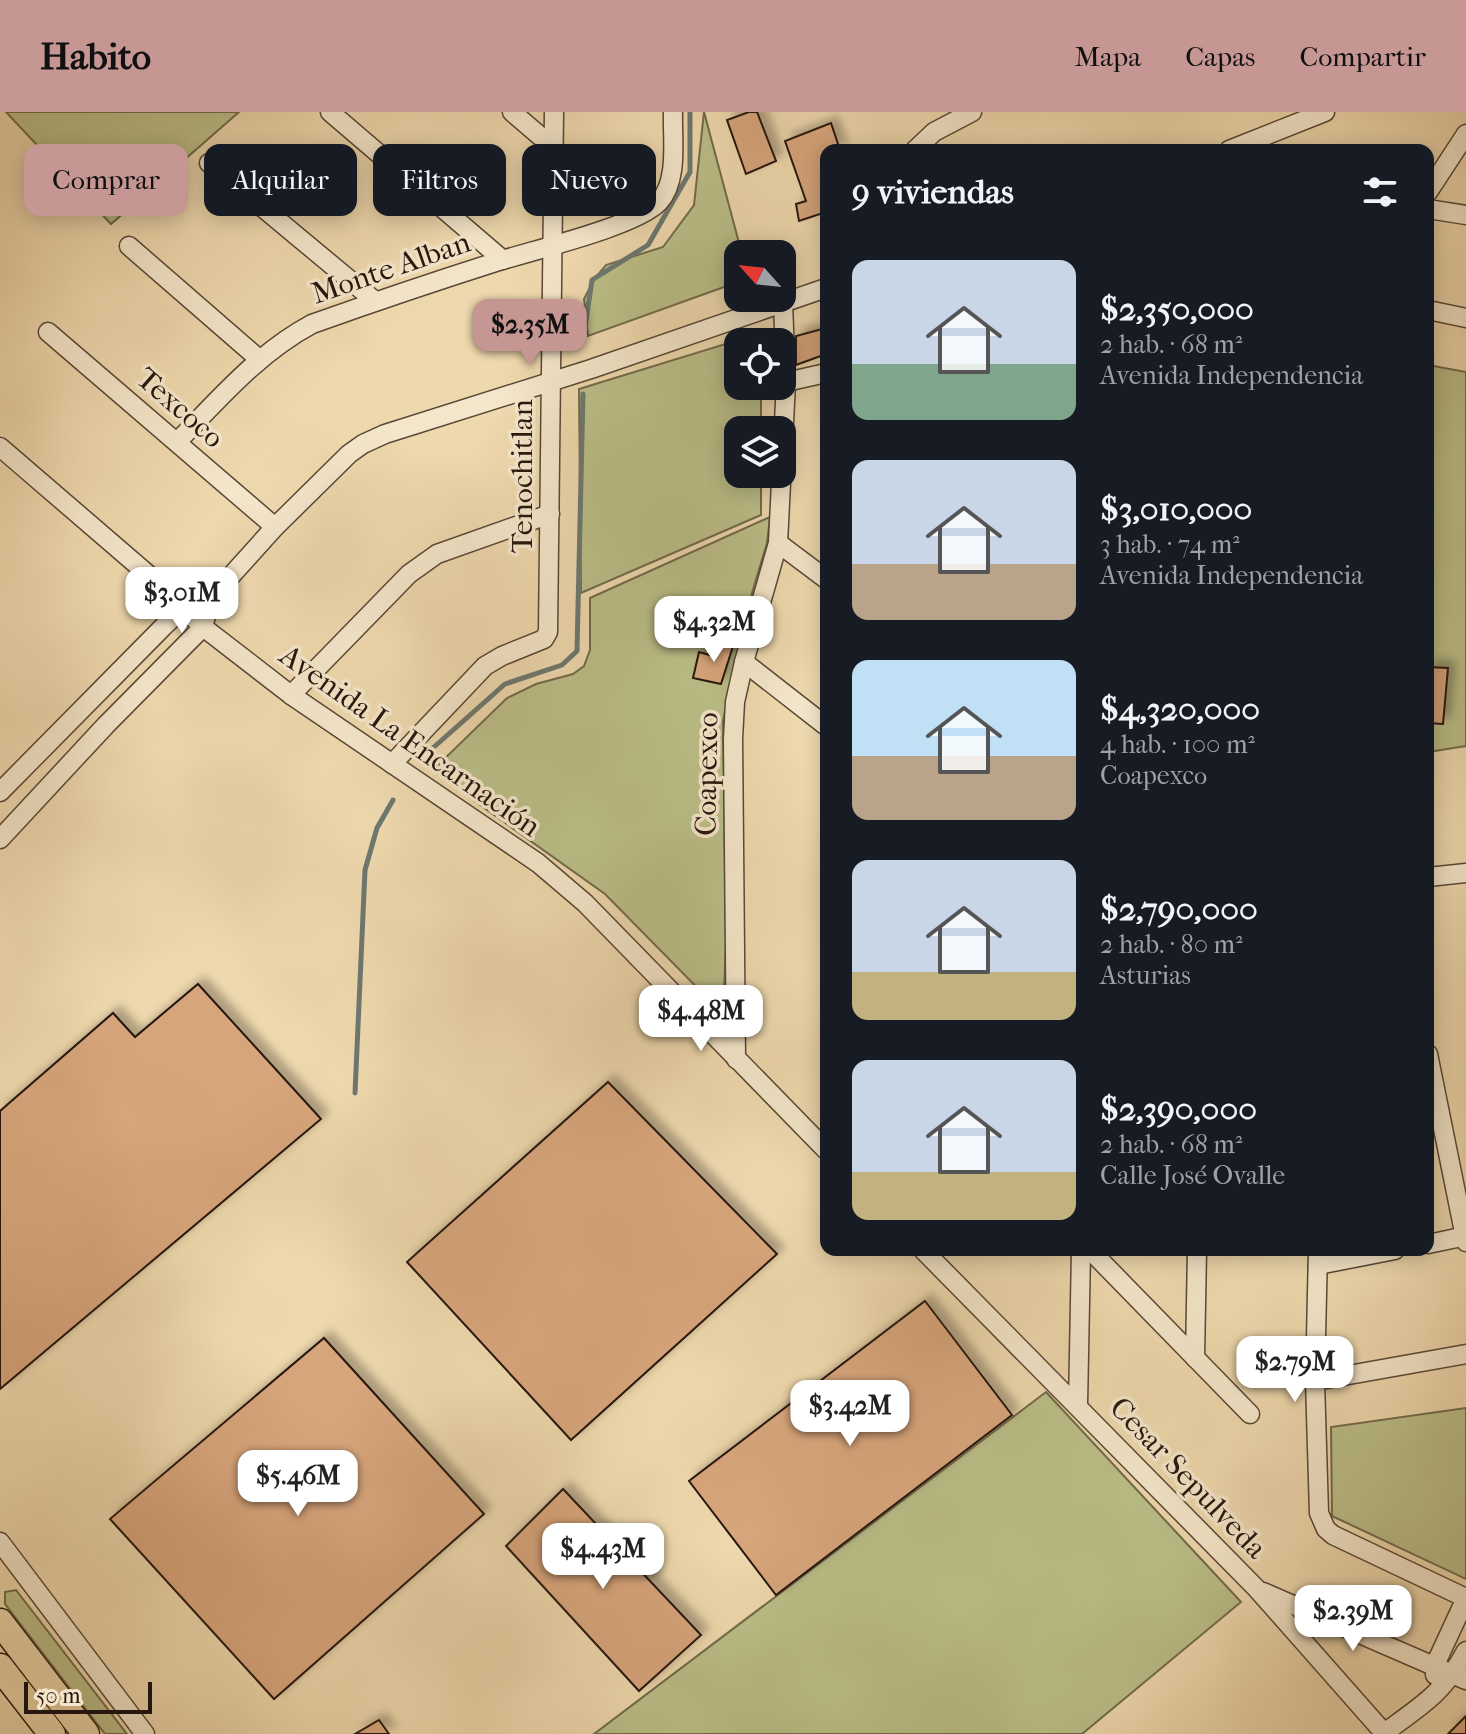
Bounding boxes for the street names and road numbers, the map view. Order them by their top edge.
street label: Monte Alban [307,224,476,312]
street label: Texcoco [129,361,231,455]
street label: Tenochitlan [505,398,540,553]
street label: Avenida La Encarnación [272,637,548,845]
street label: Coapexco [688,712,726,836]
street label: Cesar Sepulveda [1102,1390,1274,1566]

